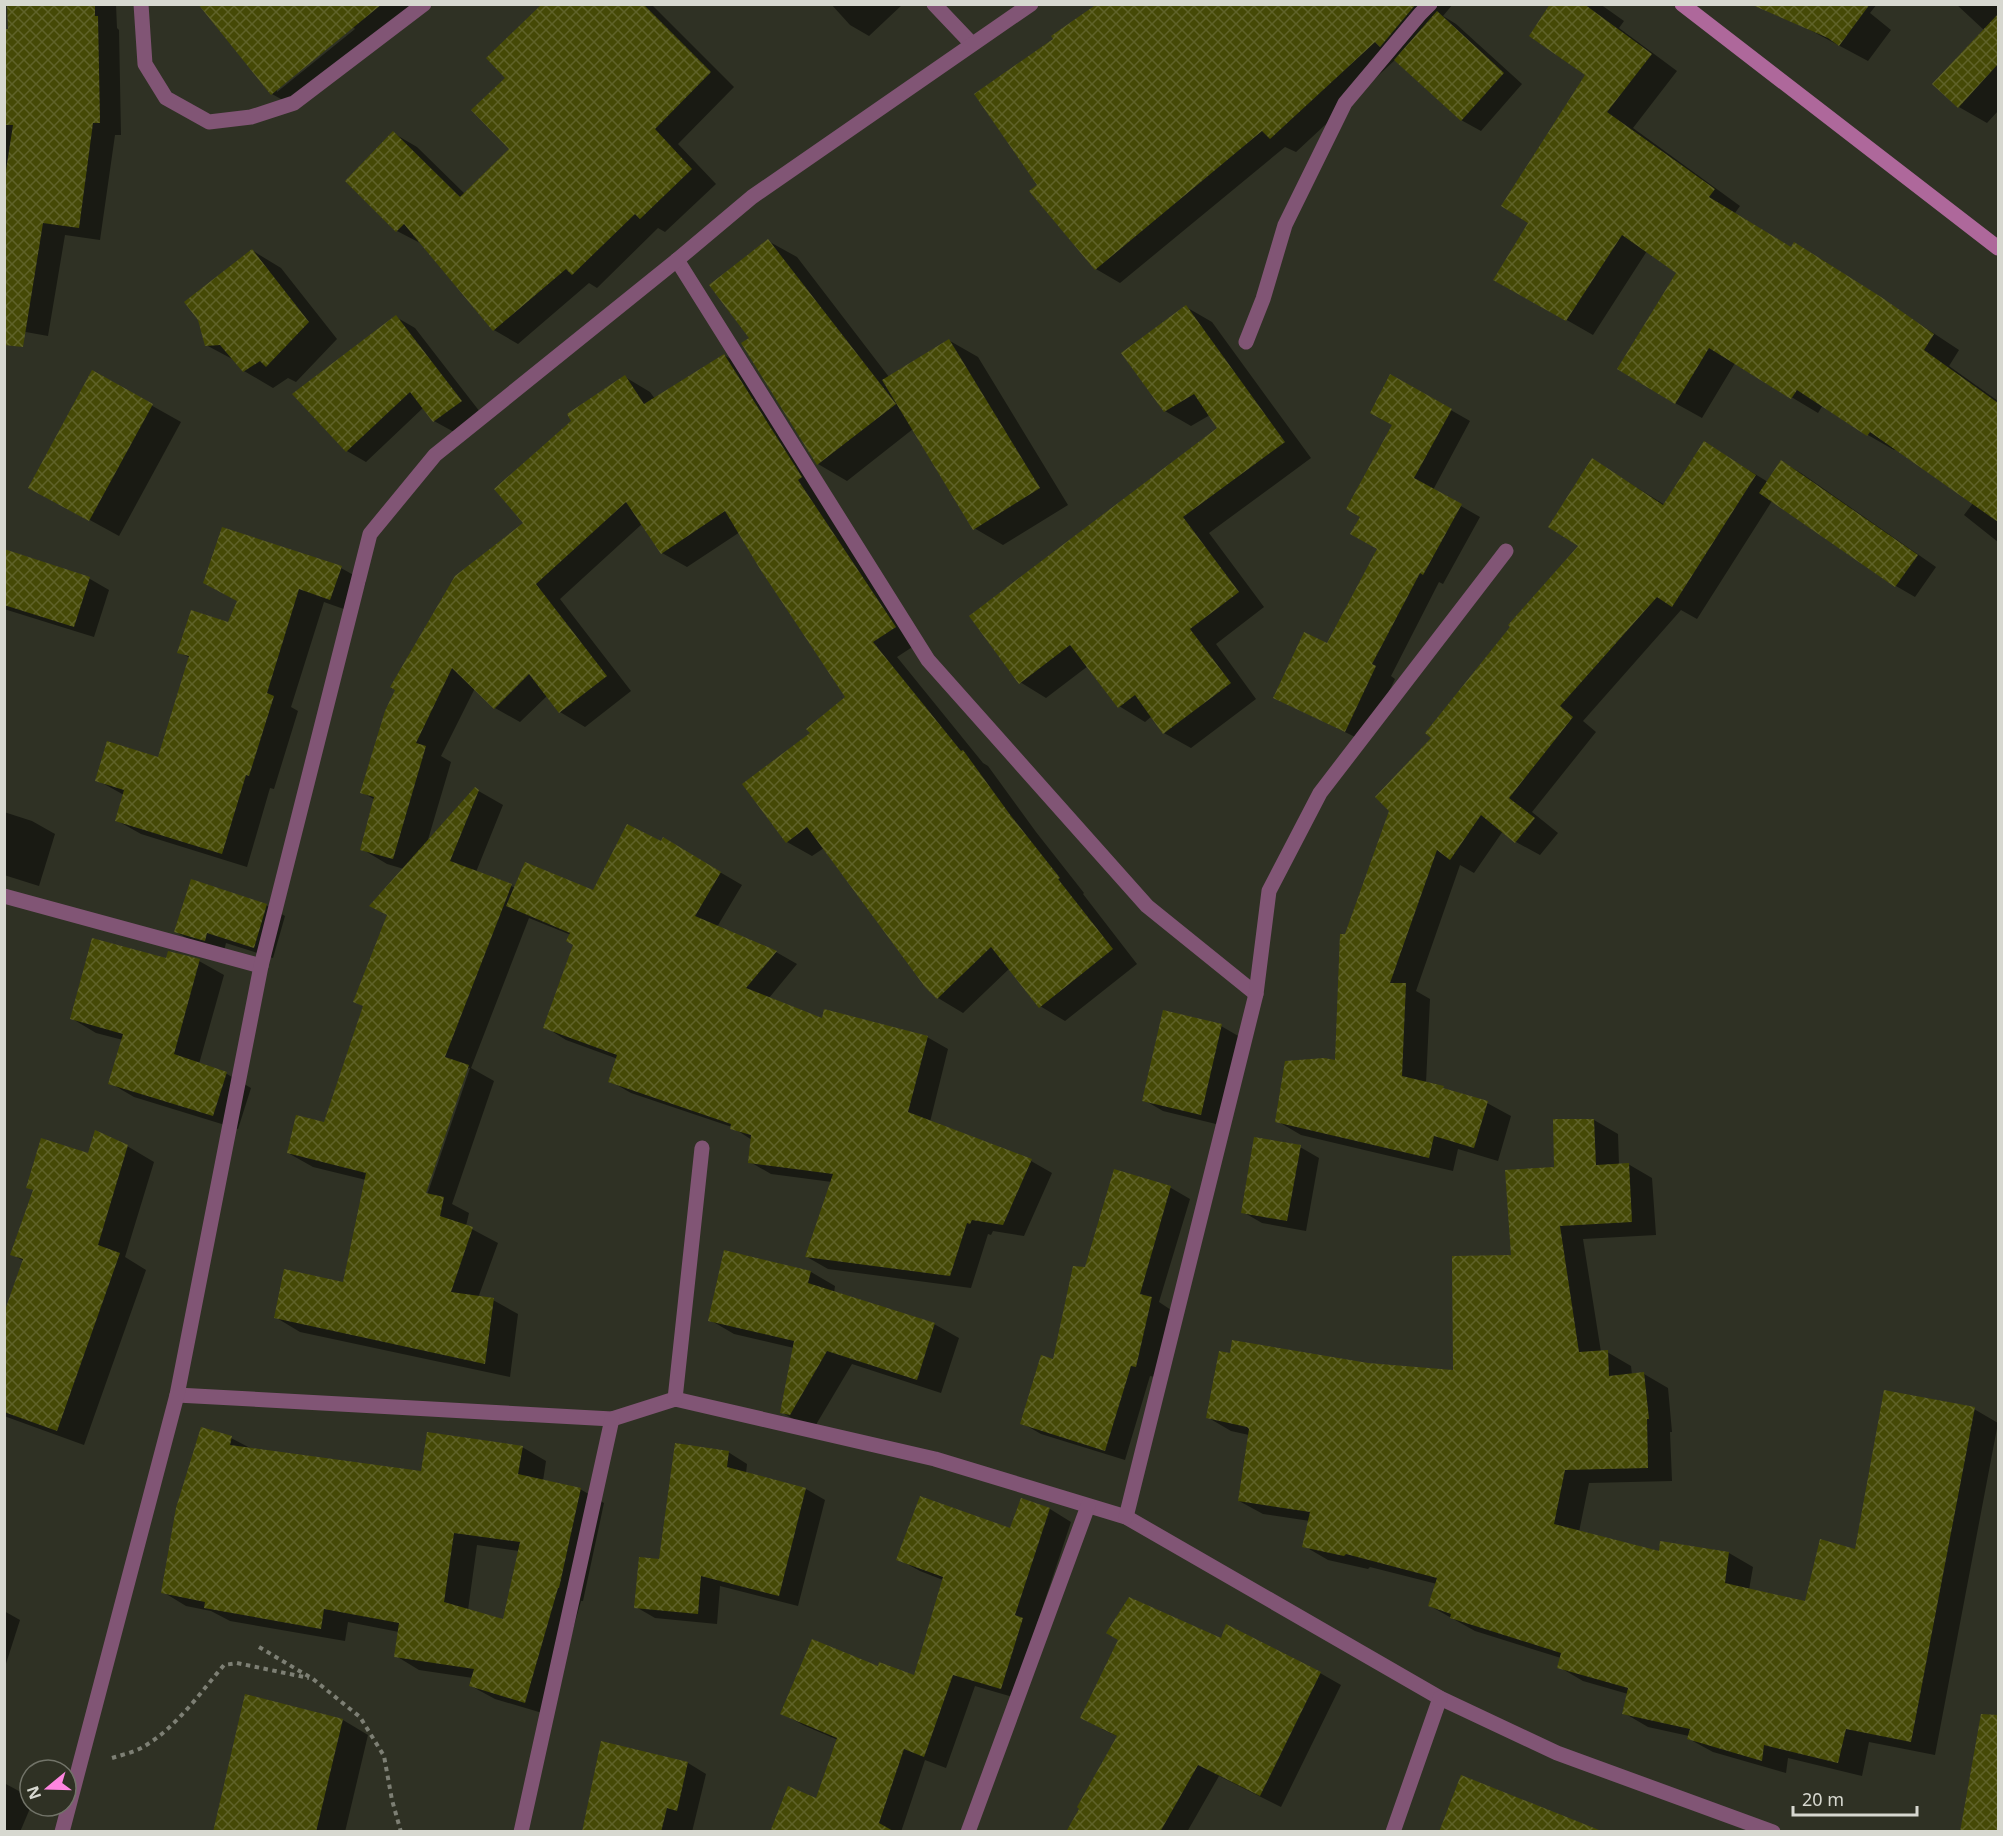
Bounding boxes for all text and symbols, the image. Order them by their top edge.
north arrow [18,1758,78,1818]
scale bar [1793,1779,1918,1817]
text: N [21,1783,46,1803]
text: 20 m [1802,1787,1844,1811]

